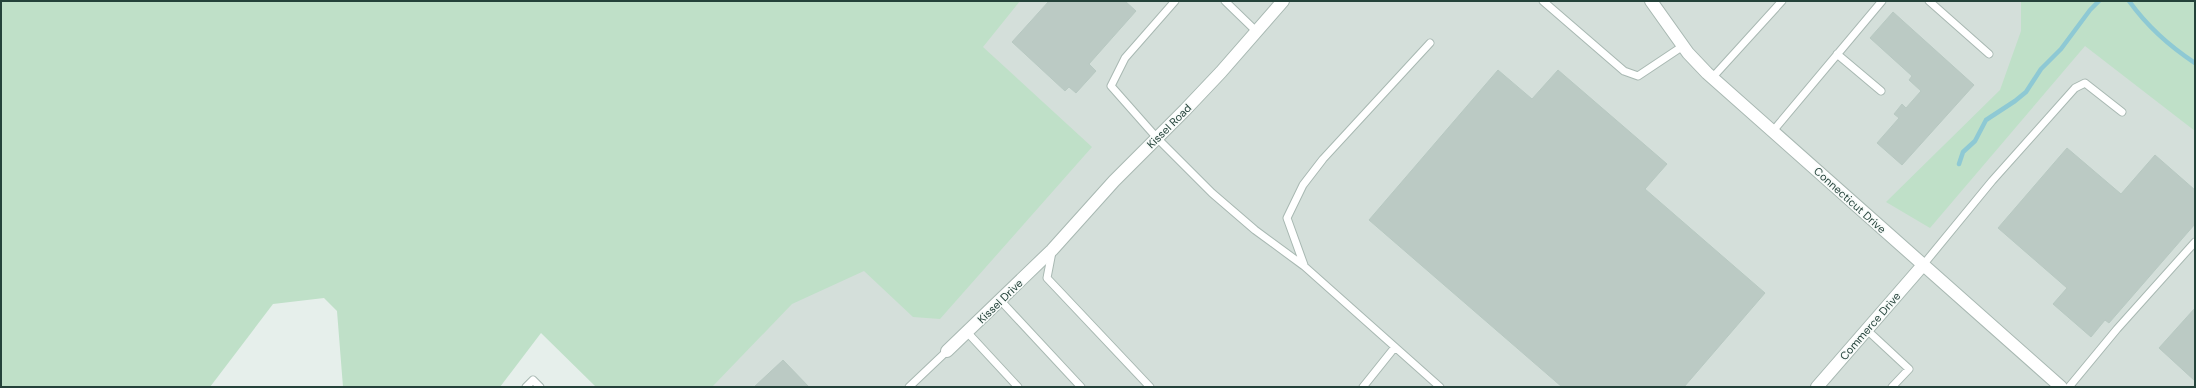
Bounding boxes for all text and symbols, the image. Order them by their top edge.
street label: Kissel Road [1144,101,1194,151]
street label: Connecticut Drive [1811,164,1889,236]
street label: Kissel Drive [974,276,1026,326]
street label: Commerce Drive [1837,289,1903,363]

